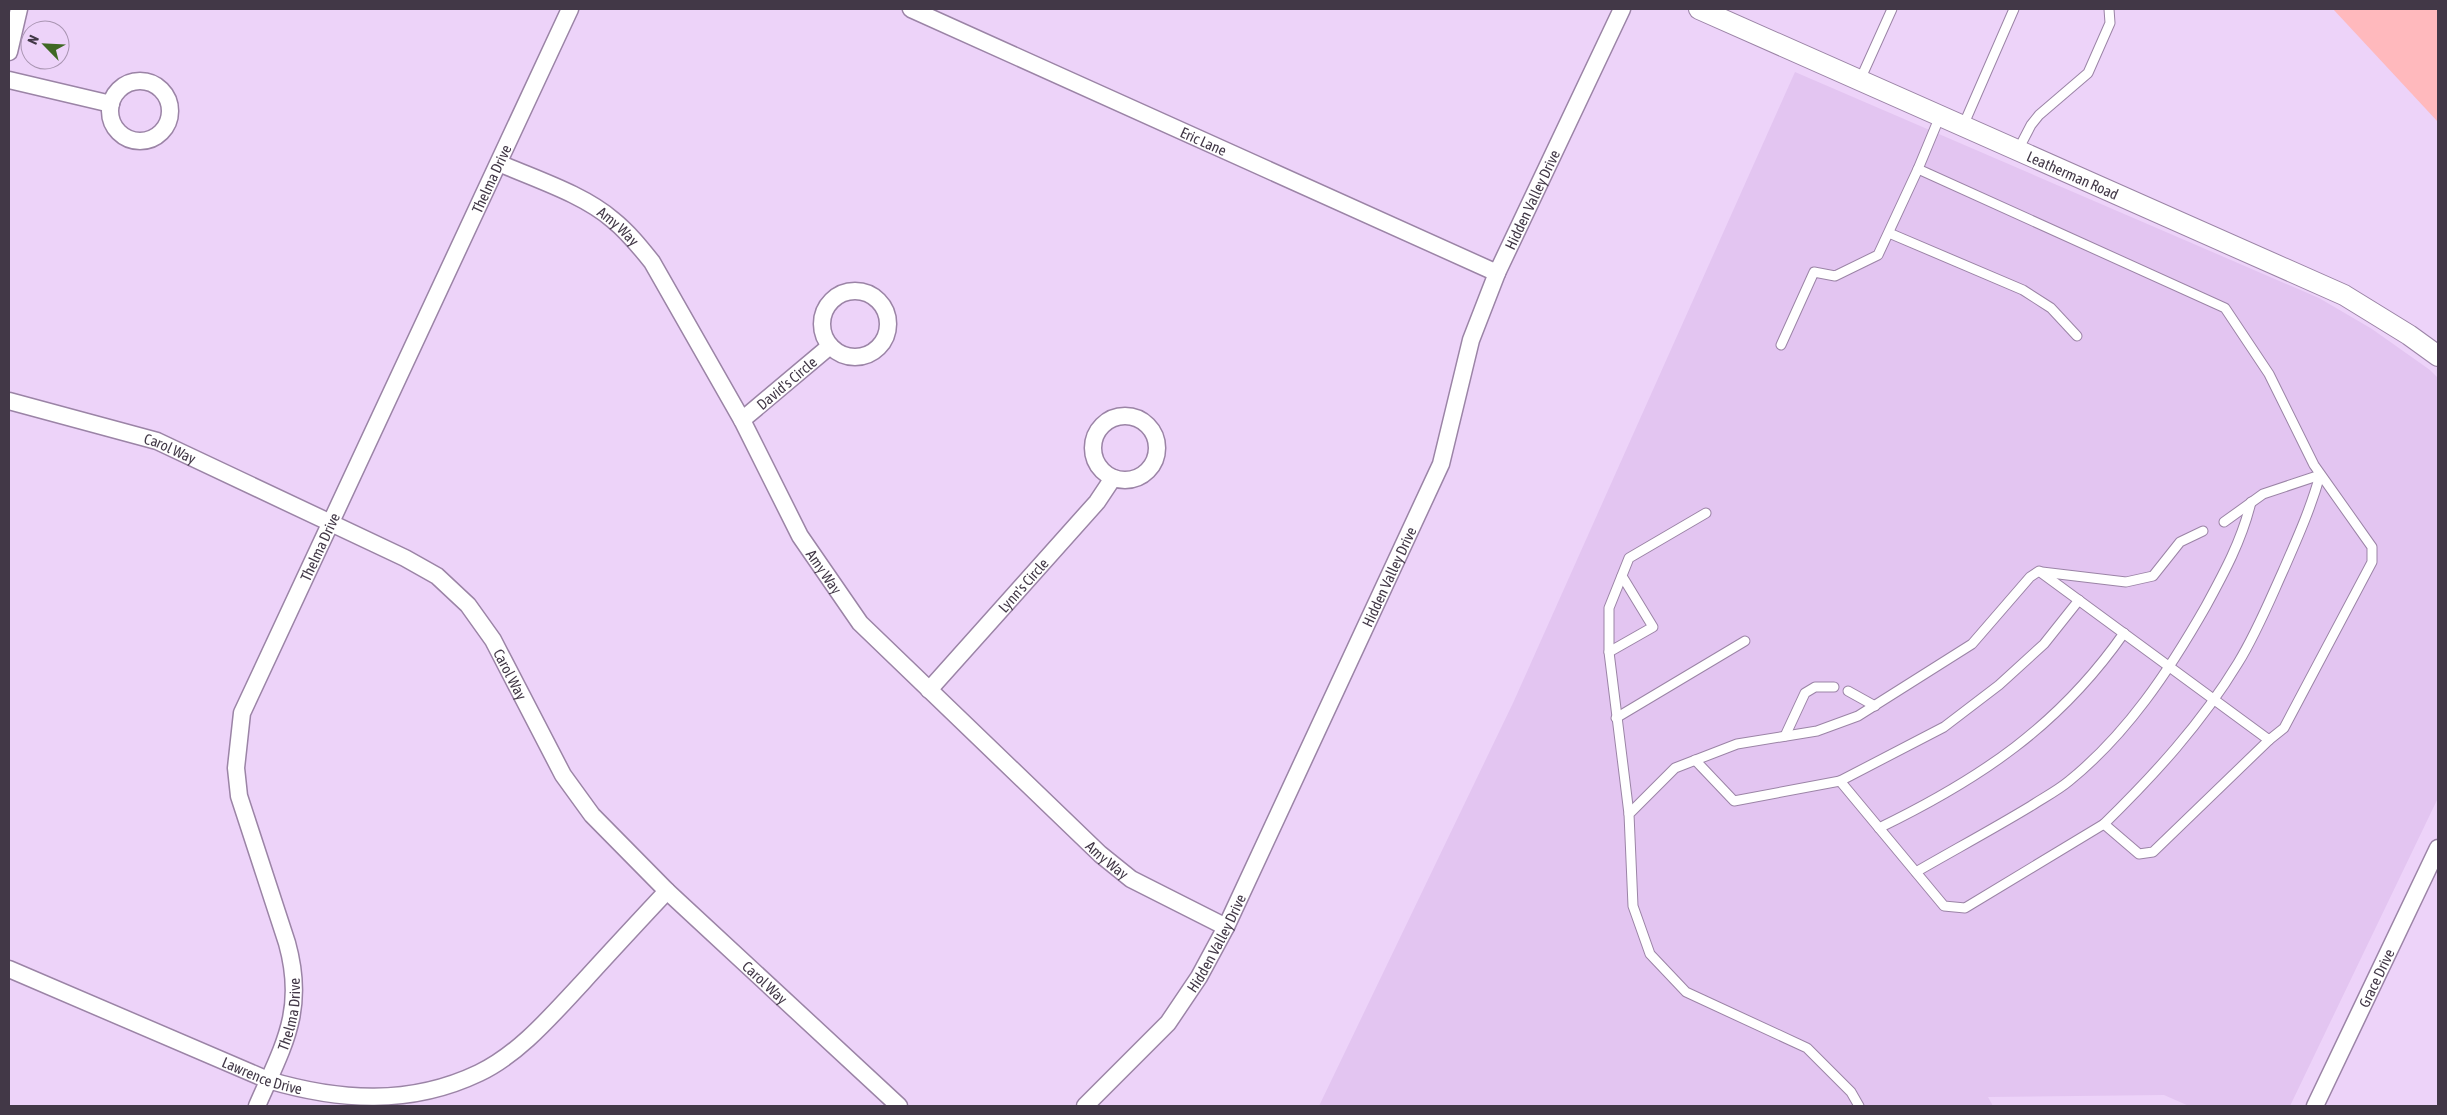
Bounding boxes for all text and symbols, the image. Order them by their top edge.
north arrow [20,20,70,70]
text: N [24,33,42,47]
street label: Eric Lane [1178,123,1230,159]
street label: Thelma Drive [468,142,514,216]
street label: Hidden Valley Drive [1501,147,1563,252]
street label: Leatherman Road [2025,147,2121,202]
street label: Amy Way [595,203,643,249]
street label: David's Circle [753,353,820,413]
street label: Carol Way [142,429,199,467]
street label: Thelma Drive [296,510,343,584]
street label: Hidden Valley Drive [1358,524,1419,629]
street label: Amy Way [803,546,846,597]
street label: Lynn's Circle [994,554,1052,615]
street label: Carol Way [490,646,531,702]
street label: Amy Way [1083,837,1132,882]
street label: Hidden Valley Drive [1183,891,1249,995]
street label: Grace Drive [2355,946,2397,1010]
street label: Carol Way [739,957,791,1007]
street label: Thelma Drive [274,977,303,1053]
street label: Lawrence Drive [220,1053,304,1097]

